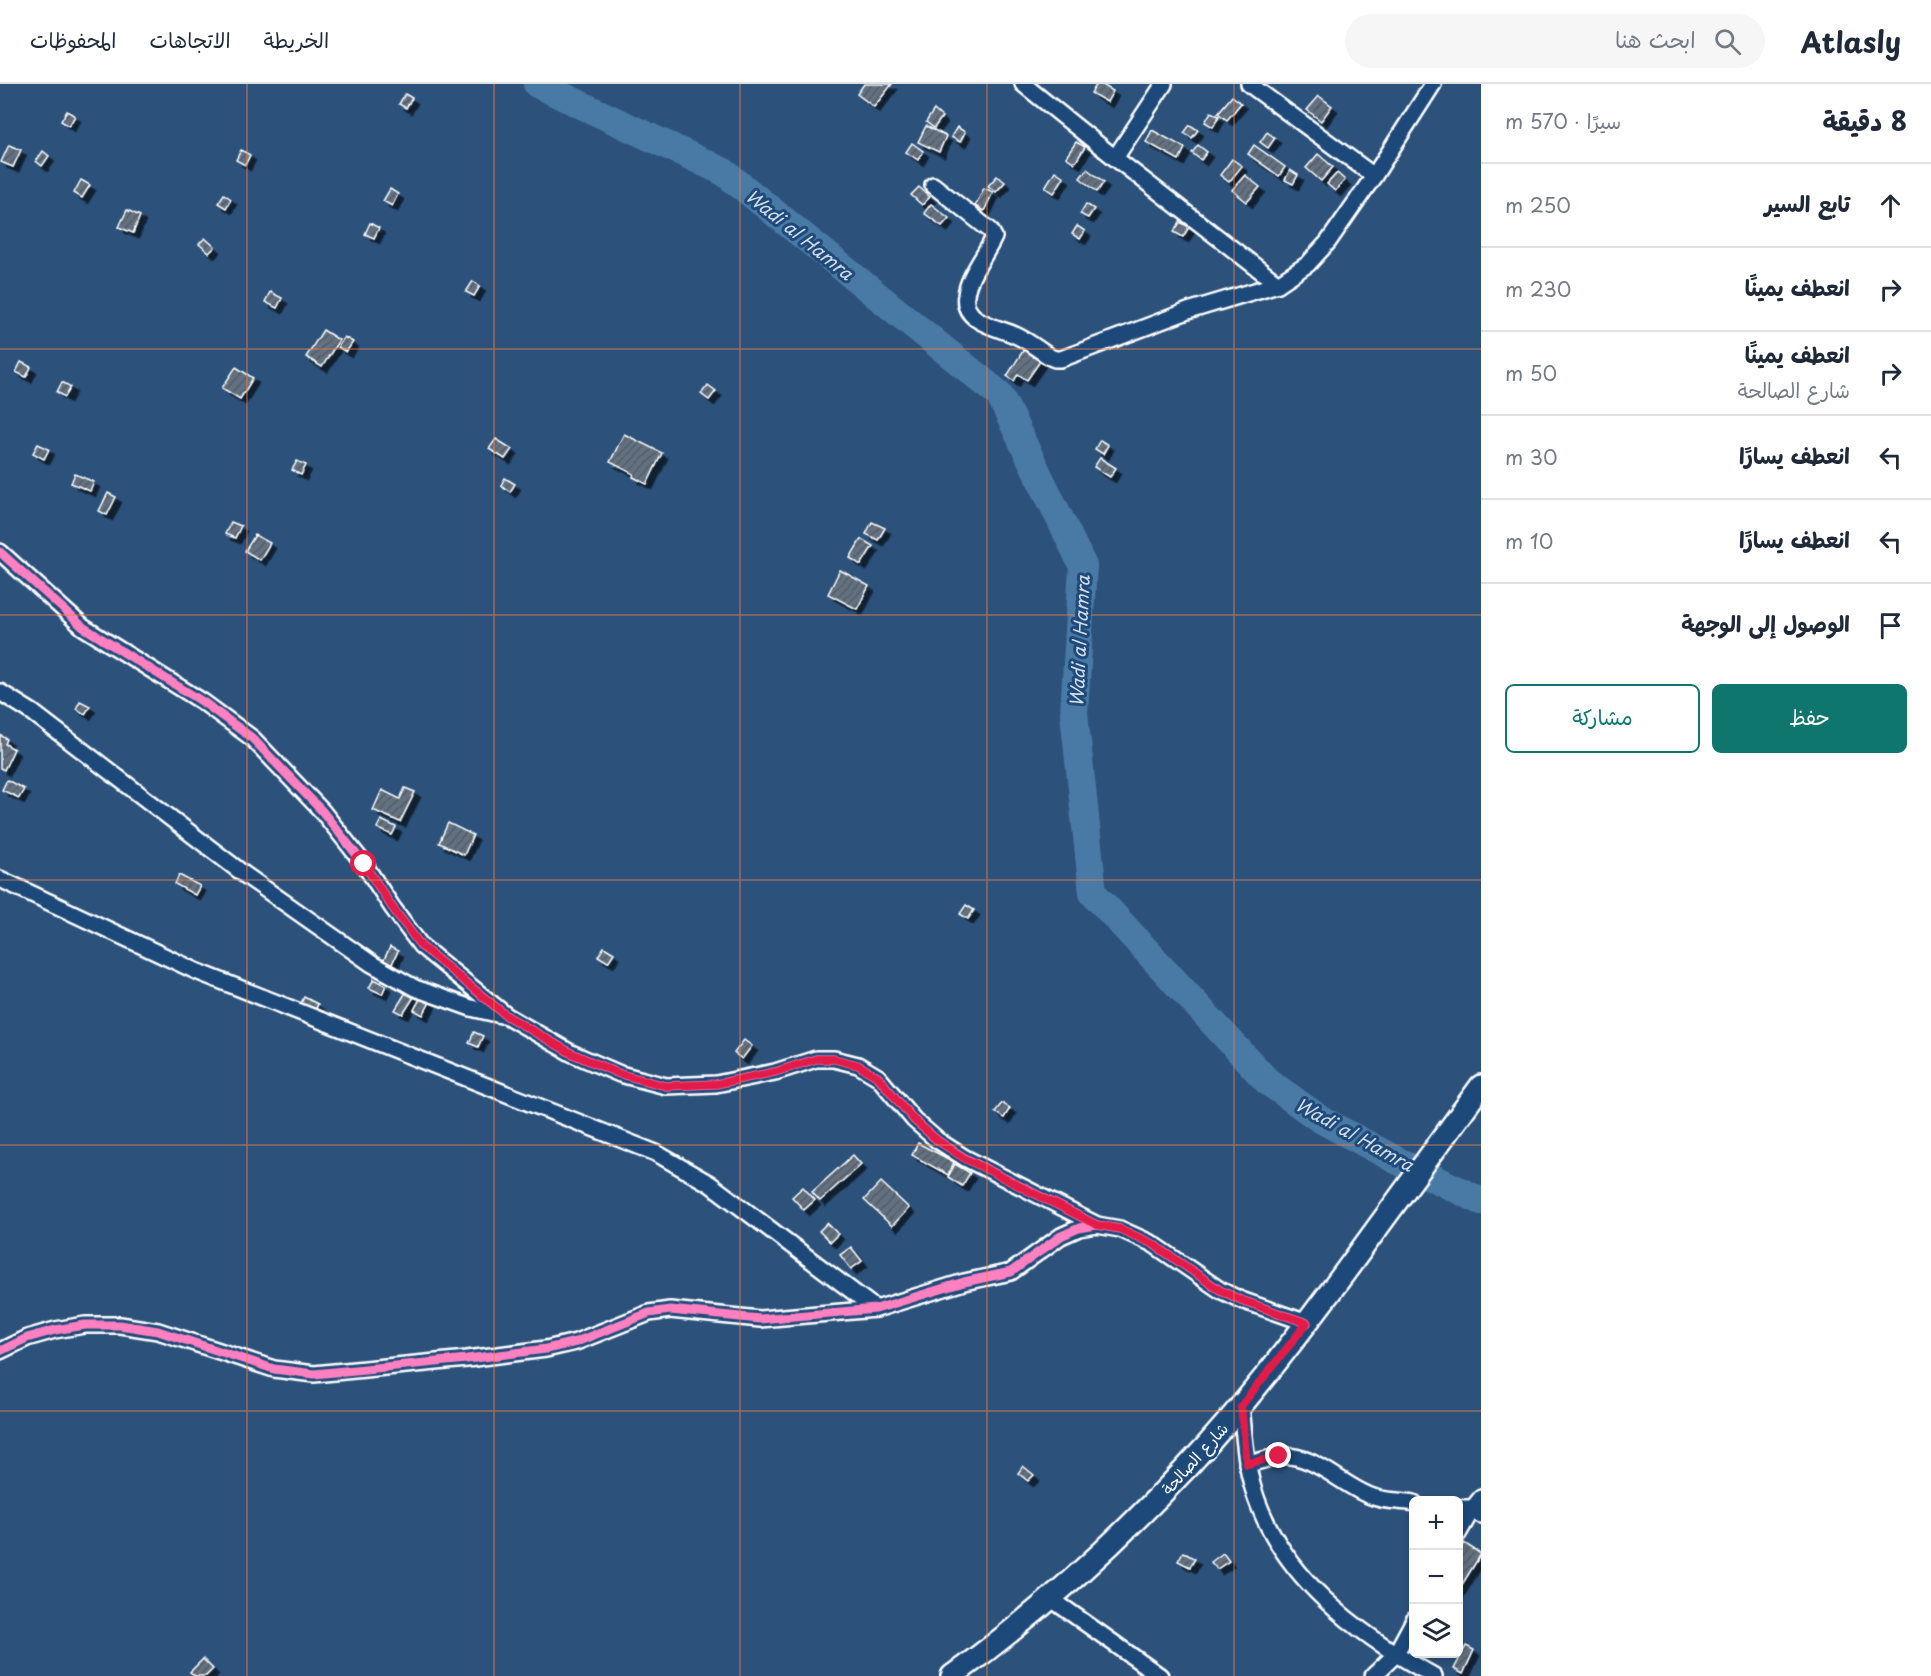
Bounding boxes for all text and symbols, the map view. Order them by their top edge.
search box [1345,14,1765,68]
text: Atlasly [1801,20,1901,63]
text: ابحث هنا [1615,22,1696,55]
text: المحفوظات [30,23,116,55]
text: الاتجاهات [149,23,231,55]
text: الخريطة [264,23,329,55]
icon: search [1711,25,1744,58]
text: 8 دقيقة [1822,101,1907,140]
text: سيرًا · 570 m [1505,106,1621,136]
water label: Wadi al Hamra [740,182,860,286]
text: تابع السير [1765,186,1850,219]
icon: ahead [1874,189,1907,222]
text: 250 m [1505,190,1571,220]
text: انعطف يمينًا [1745,270,1850,303]
icon: right [1874,273,1907,306]
text: 230 m [1505,274,1571,304]
text: انعطف يمينًا [1745,337,1850,370]
icon: right [1874,357,1907,390]
text: 50 m [1505,358,1557,388]
text: شارع الصالحة [1738,375,1850,405]
text: انعطف يسارًا [1739,438,1850,471]
icon: left [1874,441,1907,474]
text: 30 m [1505,442,1558,472]
text: انعطف يسارًا [1739,522,1850,555]
icon: left [1874,525,1907,558]
text: 10 m [1505,526,1553,556]
water label: Wadi al Hamra [1062,574,1096,707]
text: الوصول إلى الوجهة [1681,606,1850,639]
icon: arrive [1874,609,1907,642]
button: مشاركة [1505,684,1700,753]
button: حفظ [1712,684,1907,753]
route start [350,850,376,876]
water label: Wadi al Hamra [1291,1090,1420,1178]
street label: شارع الصالحة [1155,1417,1234,1500]
route end [1265,1442,1291,1468]
map controls [1409,1496,1463,1658]
button: + [1409,1496,1463,1550]
button: − [1409,1550,1463,1604]
button: layers [1409,1604,1463,1658]

